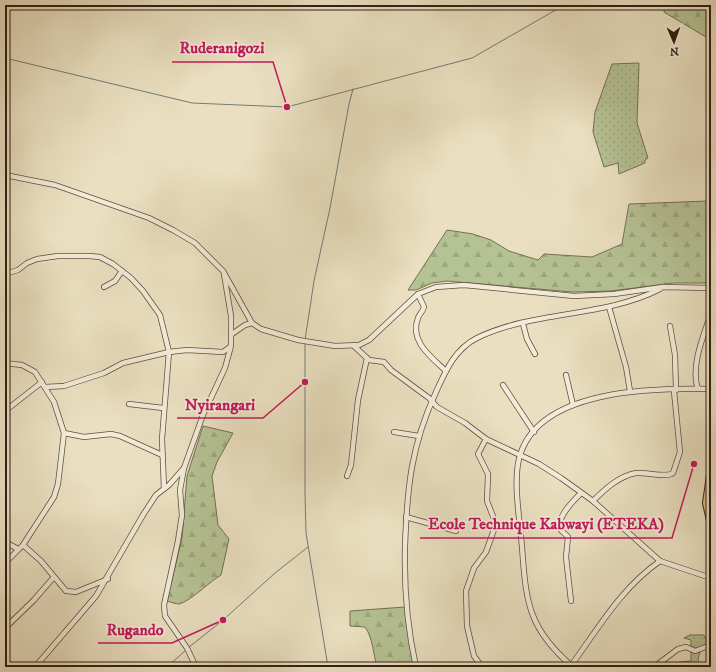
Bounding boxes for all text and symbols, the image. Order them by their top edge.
north arrow [654,22,694,62]
callout: Ruderanigozi [172,34,273,62]
text: Ruderanigozi [180,38,264,58]
text: N [670,44,679,58]
callout: Nyirangari [177,390,263,418]
text: Nyirangari [185,395,255,415]
callout: Ecole Technique Kabwayi (ETEKA) [420,510,672,538]
text: Ecole Technique Kabwayi (ETEKA) [428,514,664,535]
callout: Rugando [98,615,172,643]
text: Rugando [106,620,164,640]

